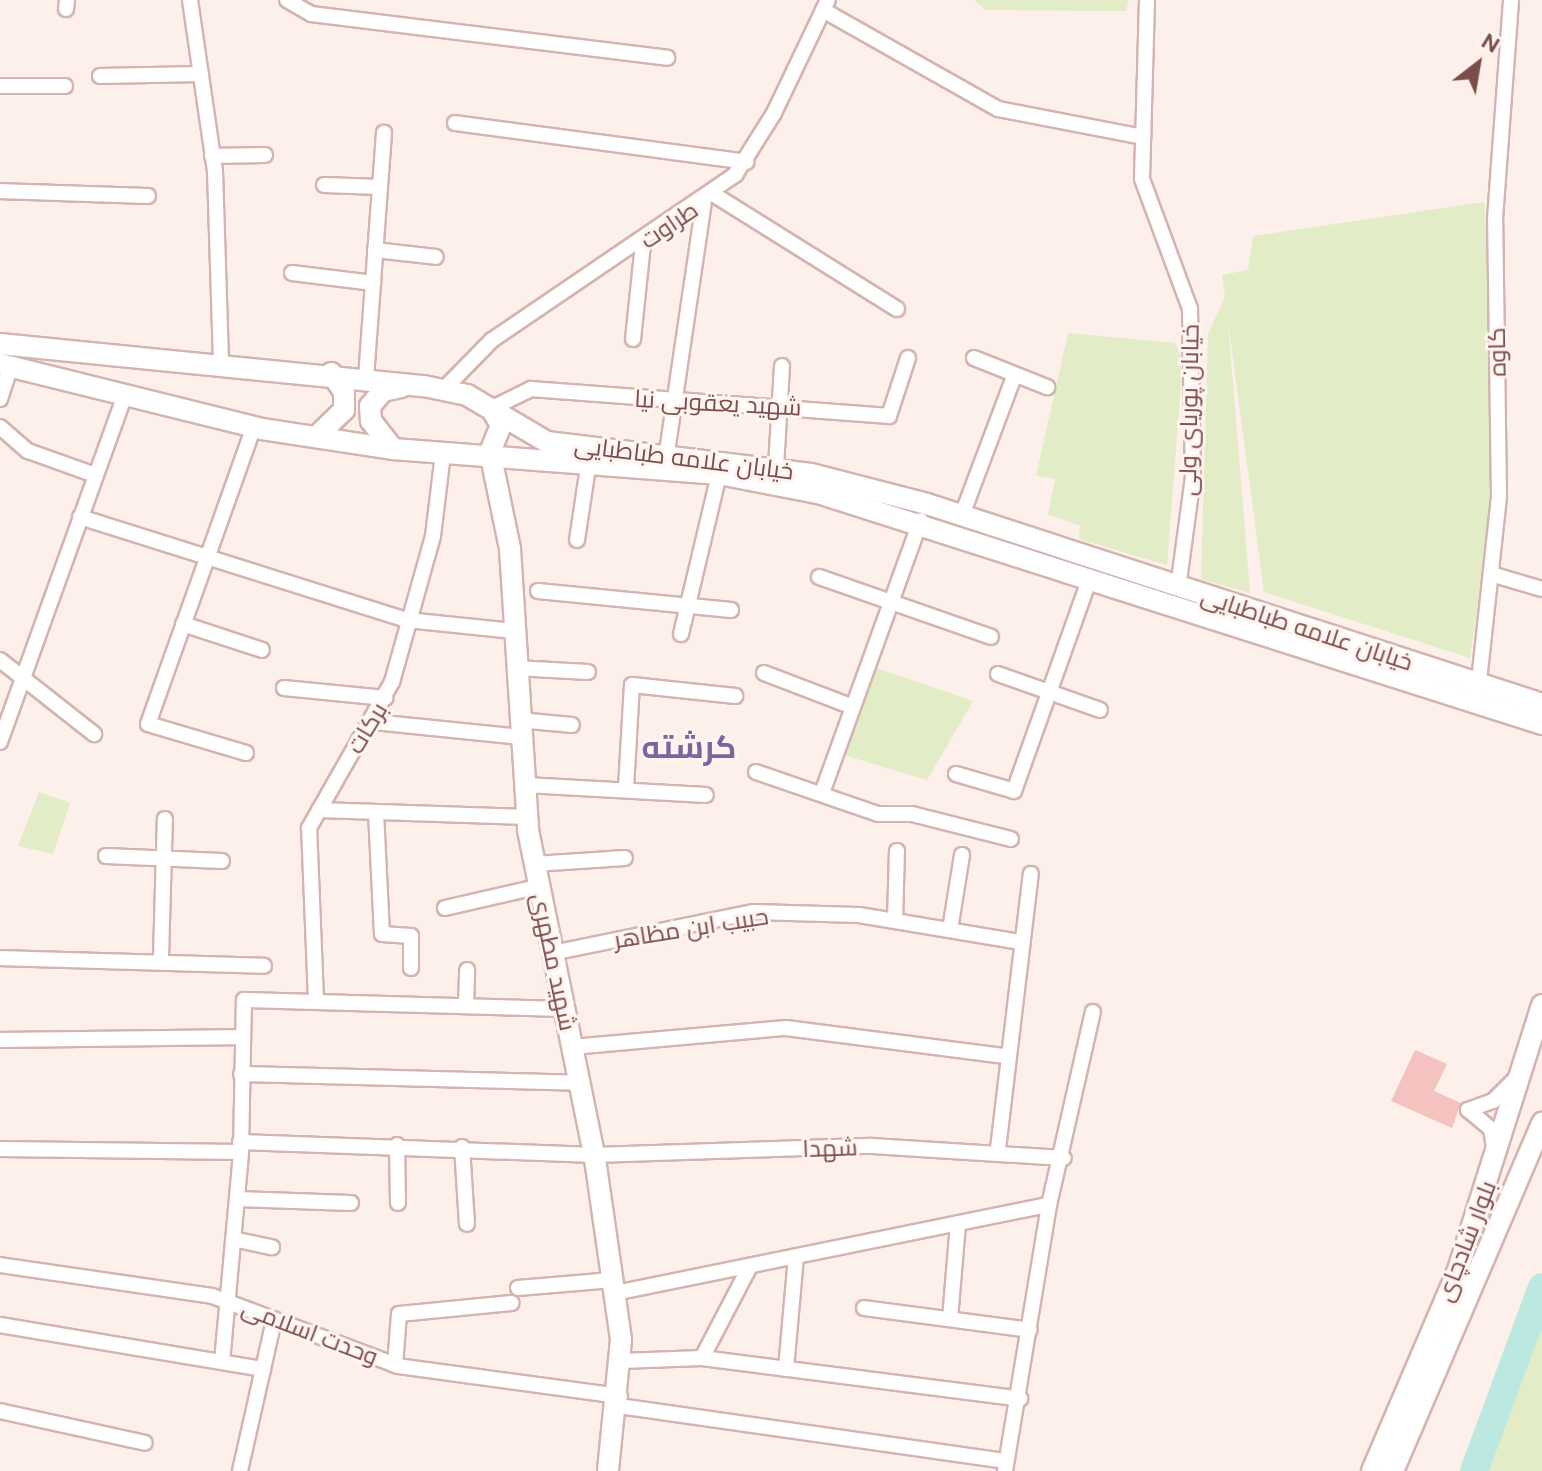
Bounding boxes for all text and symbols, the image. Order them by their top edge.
north arrow [1438,24,1518,104]
text: N [1476,26,1505,60]
street label: طراوت [635,195,703,255]
street label: خیابان پوریای ولی [1173,324,1205,496]
street label: کاوه [1482,327,1512,377]
street label: شهید یعقوبی نیا [634,384,802,422]
street label: خیابان علامه طباطبایی [573,430,795,486]
street label: خیابان علامه طباطبایی [1198,581,1416,677]
street label: برکات [341,697,393,759]
district label: کرشته [642,728,736,766]
street label: شهید مطهری [525,891,583,1033]
street label: حبیب ابن مظاهر [612,902,770,954]
street label: شهدا [802,1133,858,1163]
street label: بلوار شادچای [1430,1176,1502,1306]
street label: وحدت اسلامی [238,1293,382,1371]

